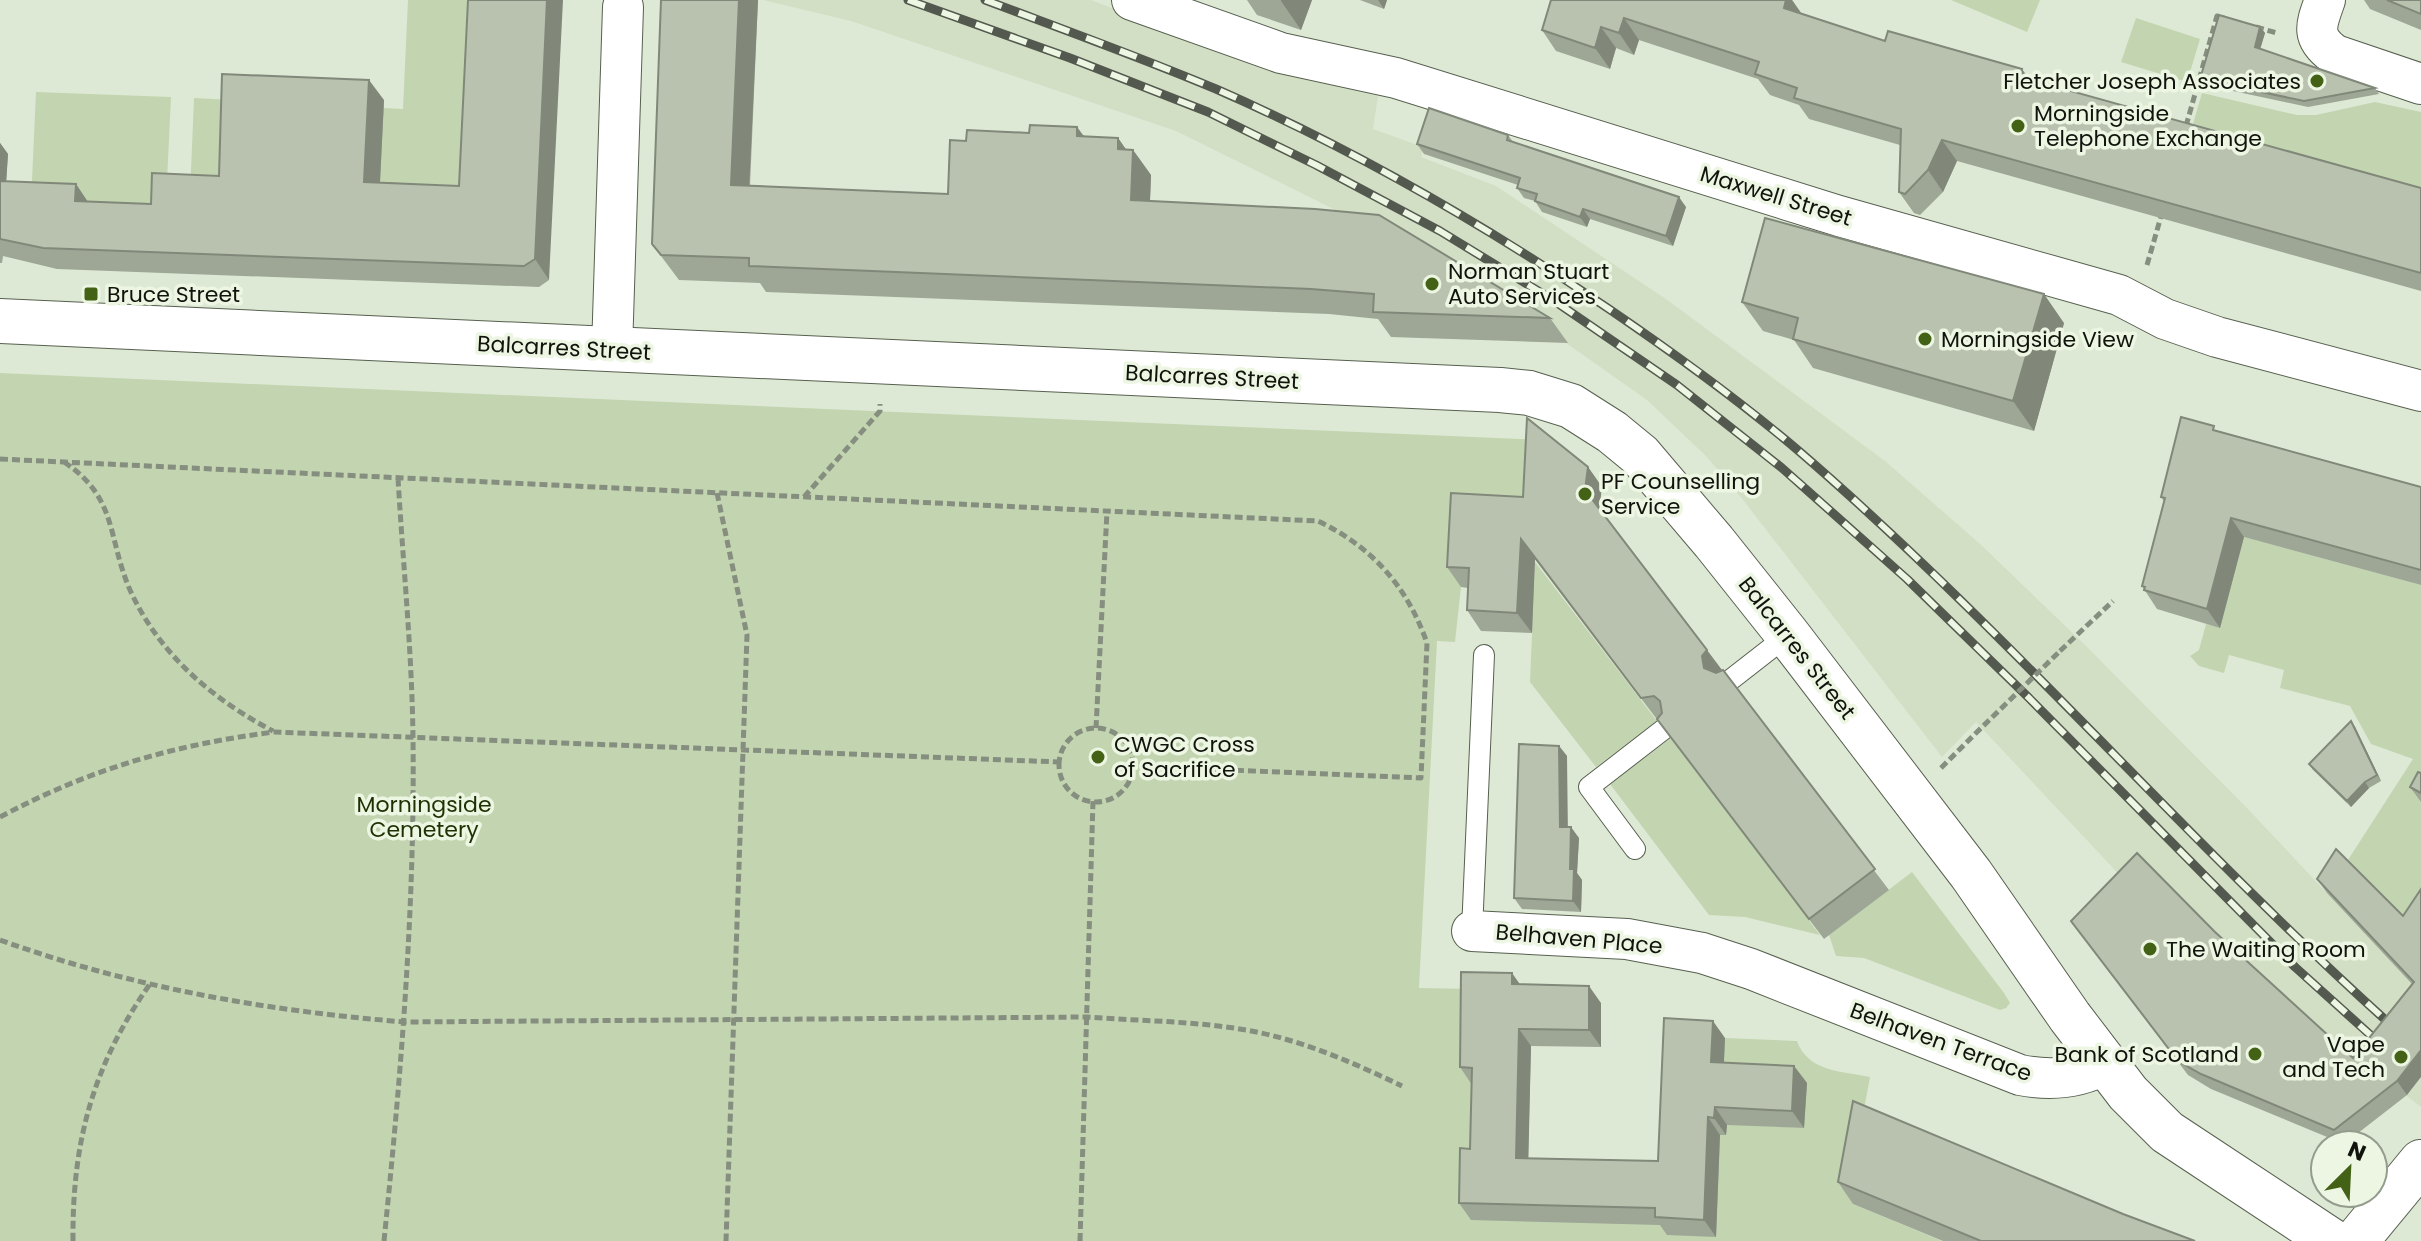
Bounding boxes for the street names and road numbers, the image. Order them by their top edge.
street label: Maxwell Street [1696,158,1856,234]
street label: Balcarres Street [476,328,652,368]
street label: Balcarres Street [1124,357,1300,397]
street label: Balcarres Street [1731,570,1863,726]
street label: Belhaven Place [1494,916,1664,962]
street label: Belhaven Terrace [1846,995,2036,1089]

